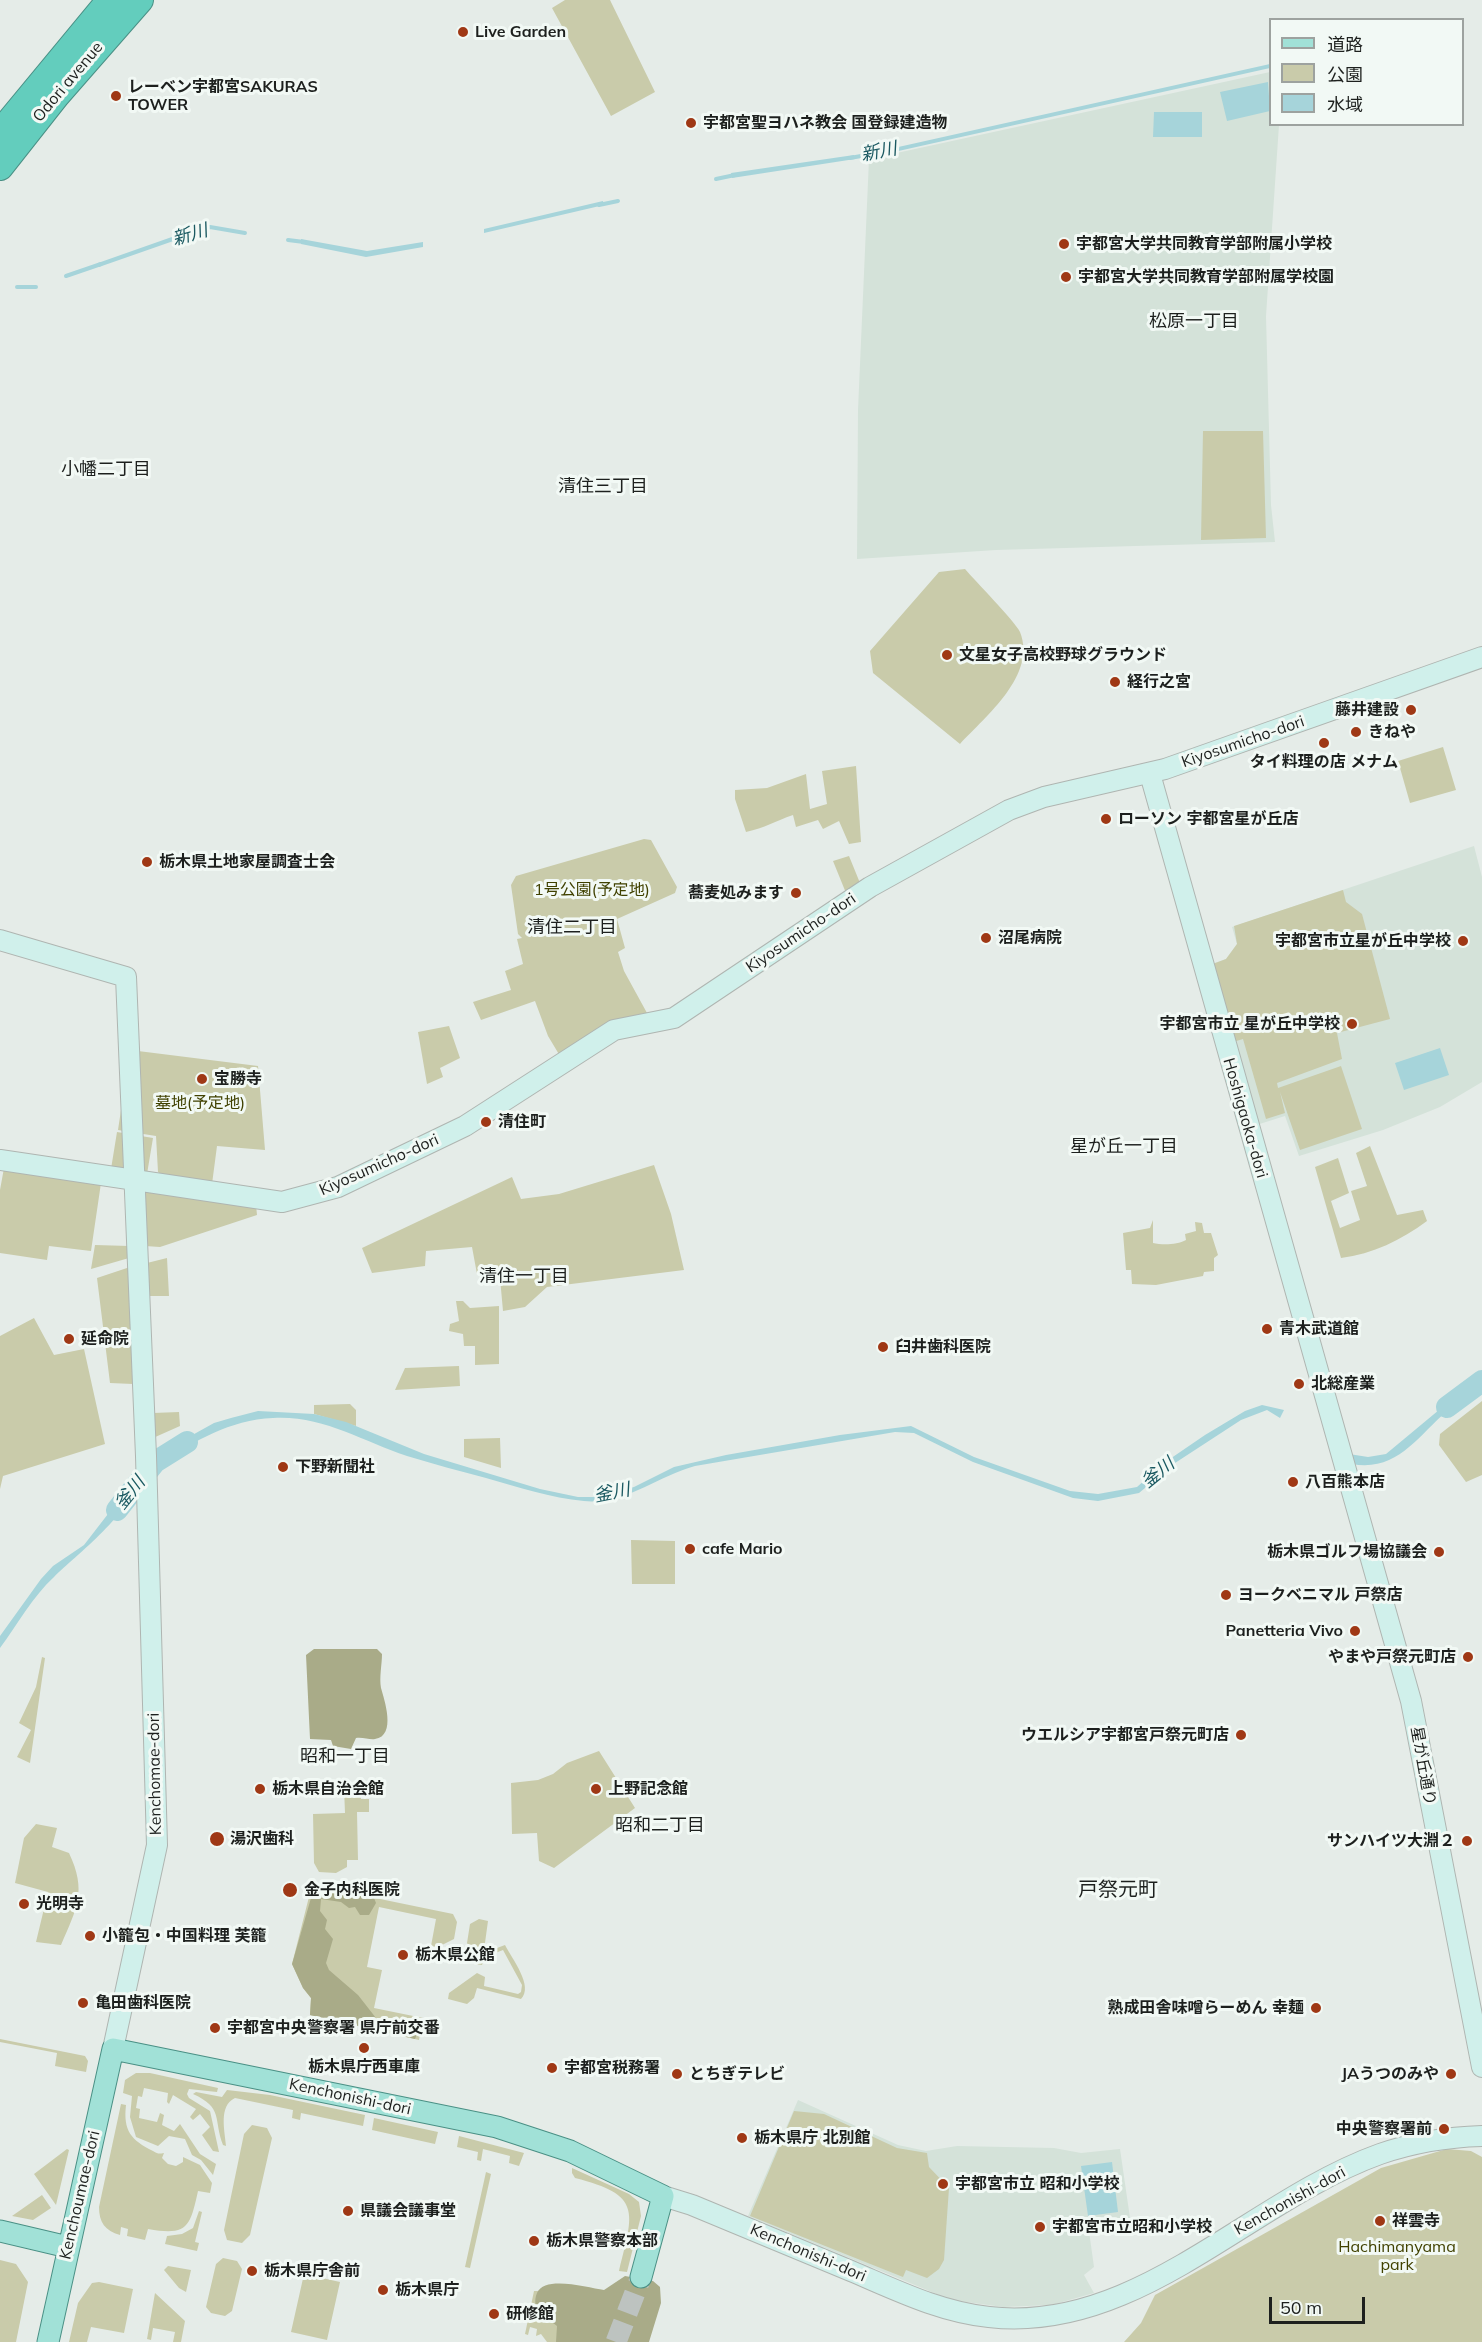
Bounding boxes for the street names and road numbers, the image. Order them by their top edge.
street label: Odori avenue [29,38,107,126]
street label: Kiyosumicho-dori [1179,712,1307,772]
street label: Kiyosumicho-dori [742,889,860,977]
street label: Hoshigaoka-dori [1219,1056,1271,1180]
street label: Kiyosumicho-dori [316,1130,442,1200]
street label: Kenchomae-dori [144,1713,166,1835]
street label: 星が丘通り [1407,1725,1439,1807]
street label: Kenchonishi-dori [287,2075,413,2119]
street label: Kenchoumae-dori [56,2129,104,2261]
street label: Kenchonishi-dori [1231,2162,1349,2240]
street label: Kenchonishi-dori [747,2220,869,2286]

